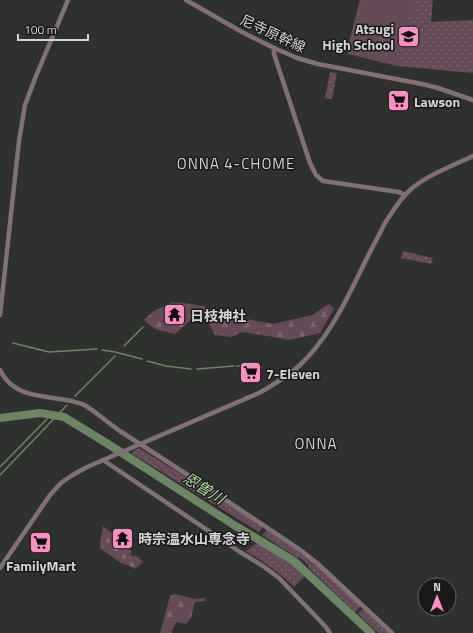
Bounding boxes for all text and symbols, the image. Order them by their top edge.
street label: 尼寺原幹線 [237,9,309,57]
scale bar [18,16,88,42]
place label: Atsugi High School [322,18,394,55]
text: 100 m [24,20,57,39]
school or university icon: Atsugi High School [396,23,422,49]
supermarket icon: Lawson [386,88,412,114]
place label: Lawson [414,91,460,112]
district label: ONNA 4-CHOME [177,152,295,175]
temple icon: 日枝神社 [161,302,187,328]
place label: 日枝神社 [190,305,246,326]
supermarket icon: 7-Eleven [237,360,263,386]
place label: 7-Eleven [266,363,320,384]
district label: ONNA [294,432,338,455]
water label: 恩曽川 [179,466,231,511]
temple icon: 時宗温水山専念寺 [109,525,135,551]
place label: 時宗温水山専念寺 [138,528,250,549]
supermarket icon: FamilyMart [28,530,54,556]
place label: FamilyMart [6,555,76,576]
north arrow [417,577,457,617]
text: N [433,579,441,595]

